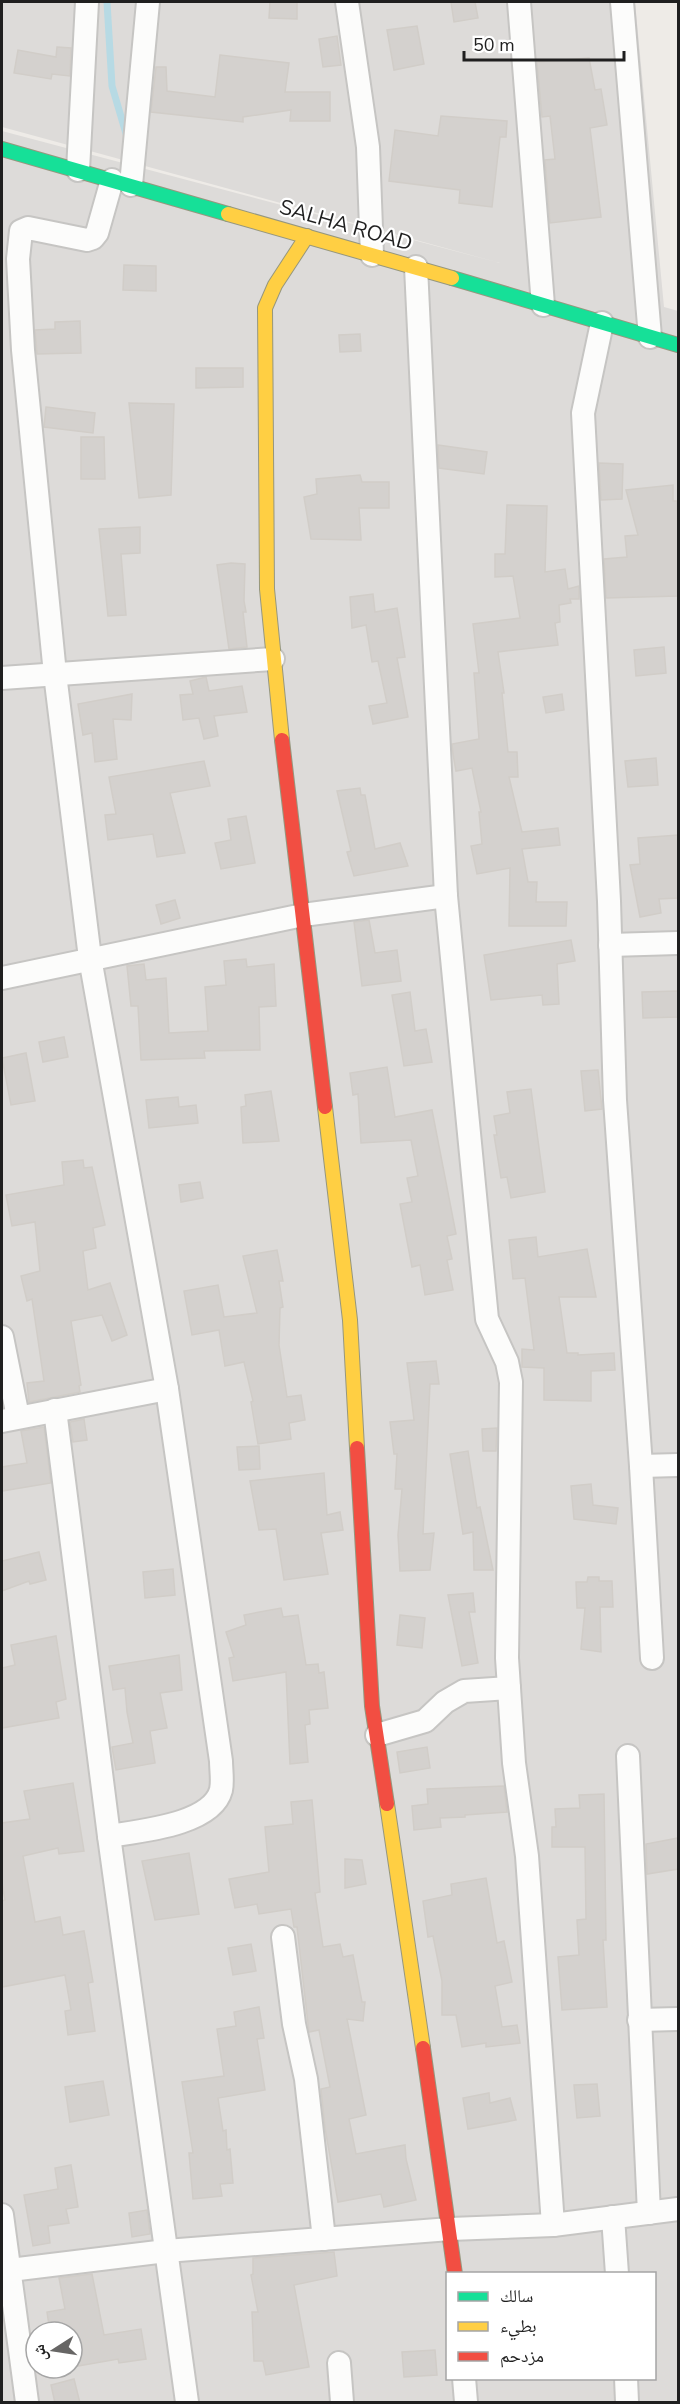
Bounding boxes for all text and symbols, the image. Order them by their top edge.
scale bar [464,24,624,62]
text: 50 m [473,33,515,57]
street label: SALHA ROAD [276,193,416,257]
legend [446,2272,656,2380]
text: سالك [500,2284,533,2308]
text: بطيء [500,2314,537,2341]
north arrow [24,2320,84,2380]
text: ش [28,2342,53,2364]
text: مزدحم [500,2344,544,2368]

